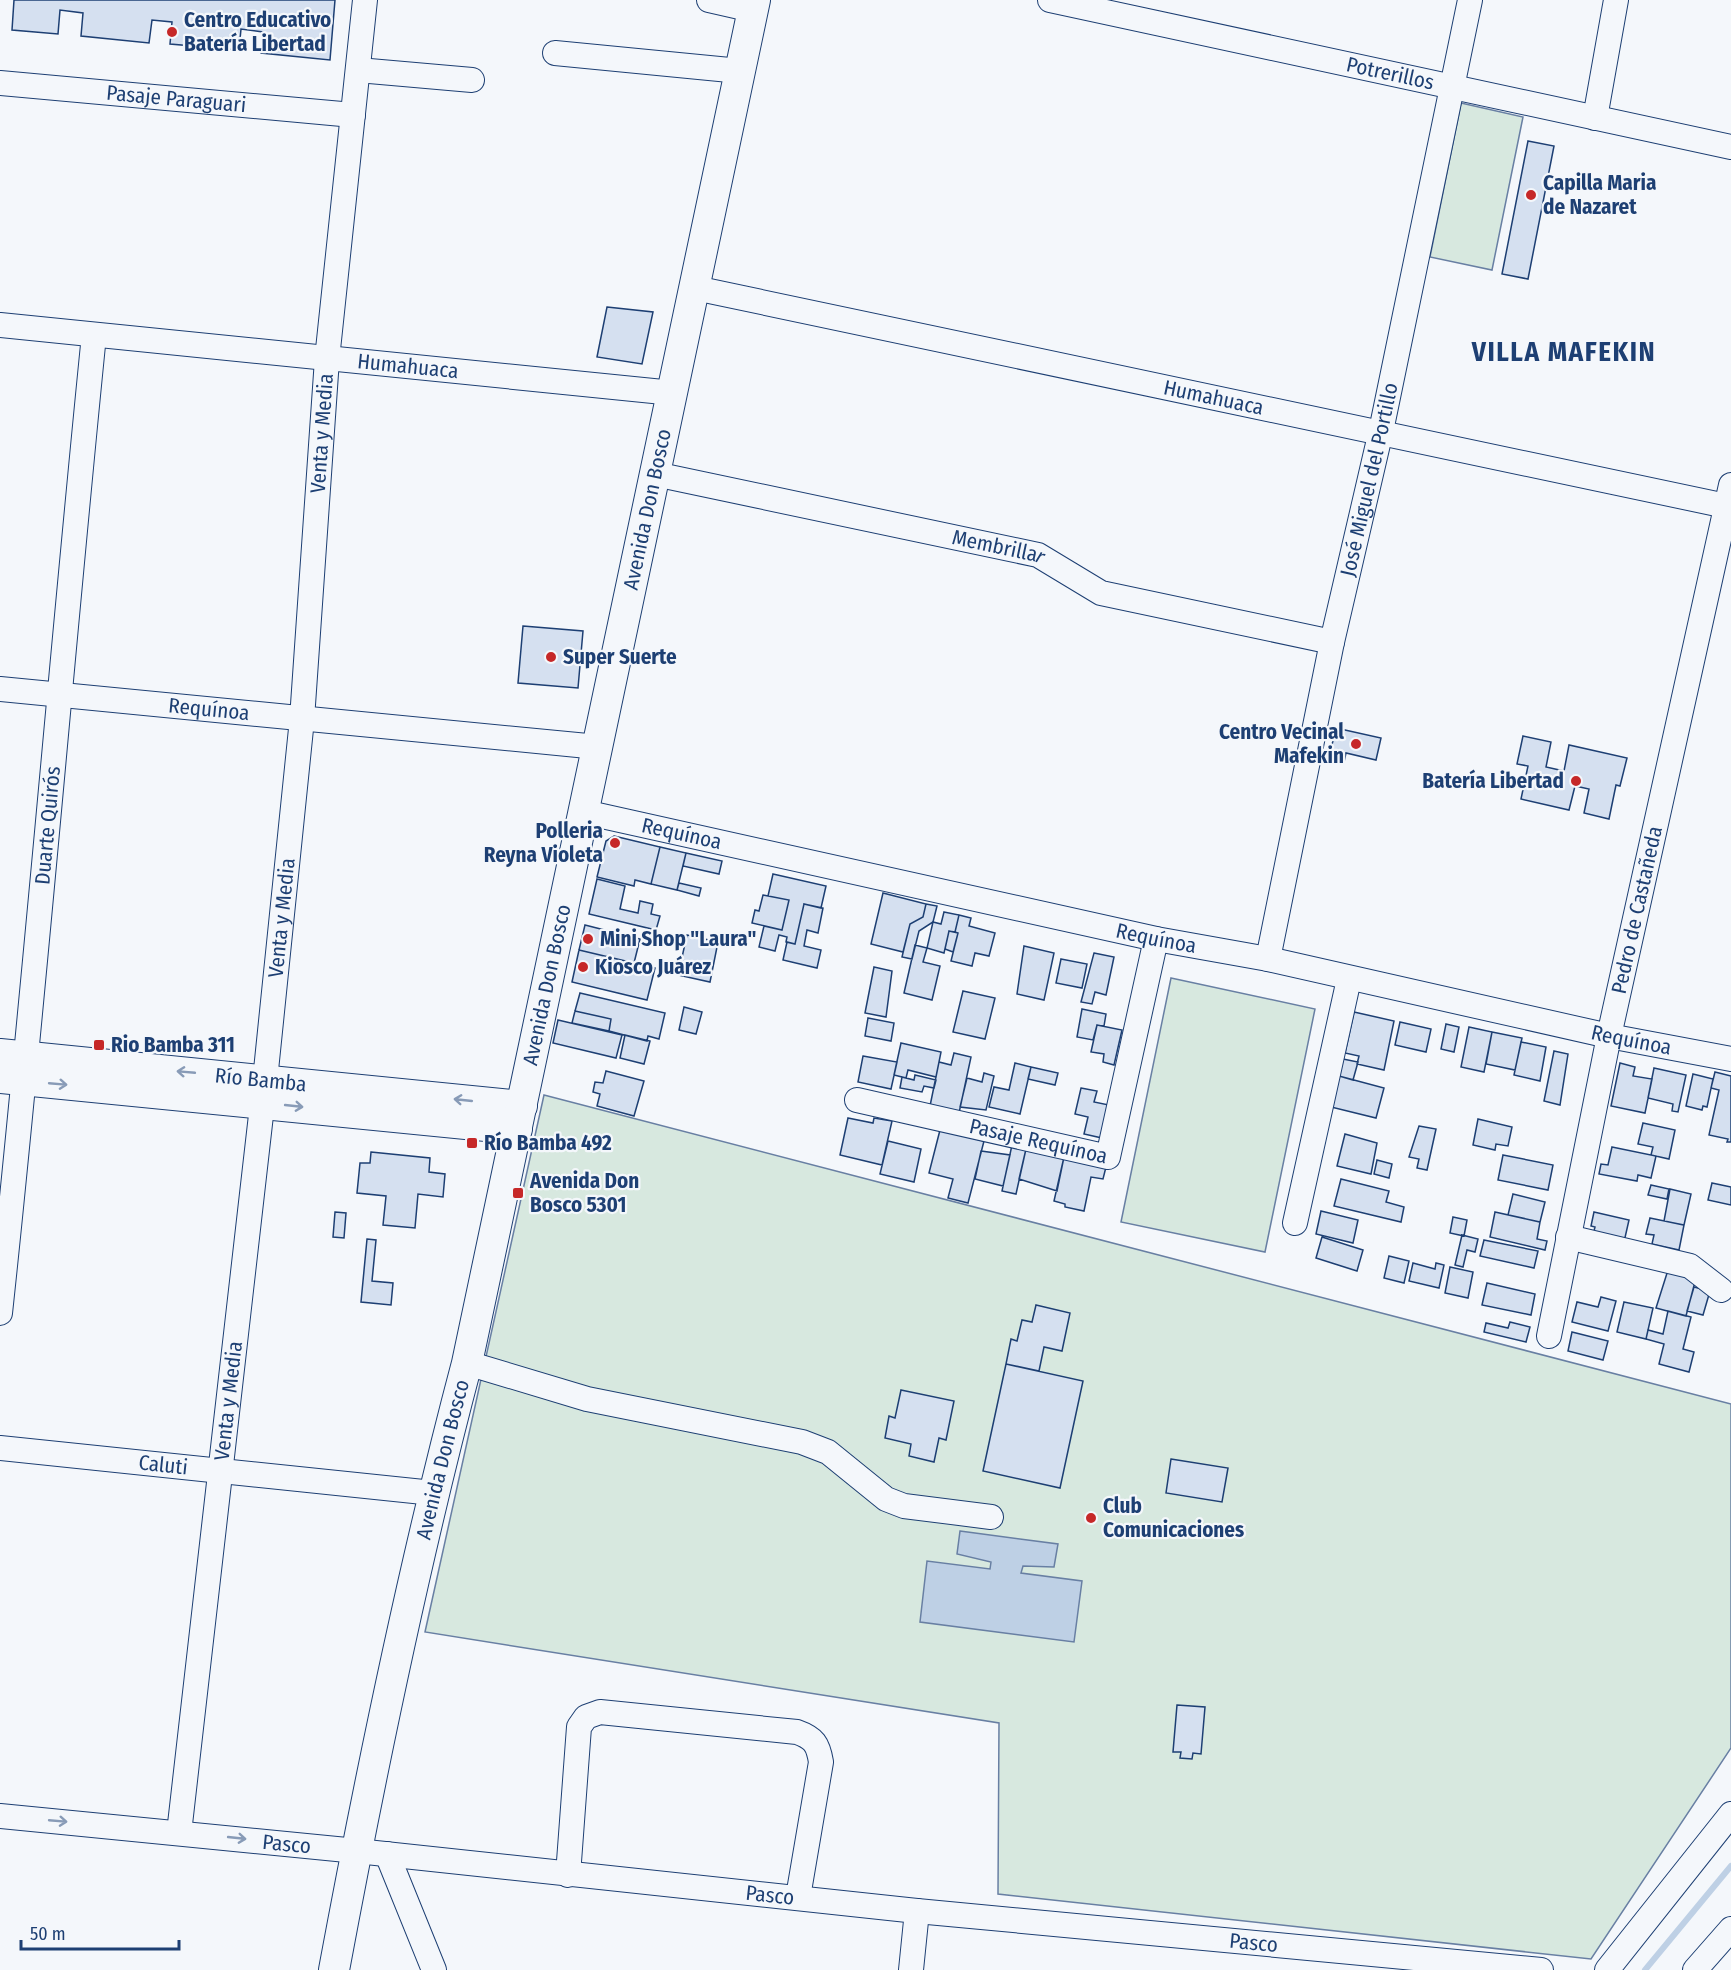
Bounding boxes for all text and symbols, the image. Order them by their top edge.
place label: Centro Educativo Batería Libertad [184,7,331,57]
marker: Centro Educativo Batería Libertad [165,25,179,39]
street label: Potrerillos [1344,51,1436,96]
street label: Pasaje Paraguari [105,80,247,118]
place label: Capilla Maria de Nazaret [1543,170,1656,220]
marker: Capilla Maria de Nazaret [1524,188,1538,202]
district label: VILLA MAFEKIN [1471,336,1656,368]
street label: Humahuaca [356,348,460,384]
street label: Venta y Media [305,373,339,494]
street label: Humahuaca [1161,374,1266,421]
street label: José Miguel del Portillo [1335,380,1404,579]
street label: Avenida Don Bosco [618,426,677,592]
street label: Membrillar [950,524,1051,570]
place label: Super Suerte [563,644,677,670]
marker: Super Suerte [544,650,558,664]
street label: Requínoa [167,692,251,726]
place label: Centro Vecinal Mafekin [1219,719,1344,769]
marker: Centro Vecinal Mafekin [1349,737,1363,751]
street label: Duarte Quirós [29,765,66,886]
place label: Batería Libertad [1422,768,1564,794]
marker: Batería Libertad [1569,774,1583,788]
street label: Requínoa [639,812,724,855]
place label: Polleria Reyna Violeta [484,818,603,868]
street label: Pedro de Castañeda [1606,824,1668,996]
marker: Polleria Reyna Violeta [608,836,622,850]
street label: Venta y Media [263,857,301,979]
street label: Avenida Don Bosco [517,902,577,1068]
street label: Requínoa [1114,918,1198,959]
place label: Mini Shop "Laura" [600,926,756,952]
marker: Mini Shop "Laura" [581,932,595,946]
place label: Kiosco Juárez [595,954,711,980]
marker: Kiosco Juárez [576,960,590,974]
street label: Requínoa [1589,1019,1674,1061]
place label: Rio Bamba 311 [111,1032,235,1058]
marker: Rio Bamba 311 [92,1038,106,1052]
street label: Río Bamba [214,1062,308,1097]
one-way arrow [176,1066,196,1077]
one-way arrow [48,1079,68,1090]
one-way arrow [454,1094,474,1105]
one-way arrow [284,1101,304,1112]
street label: Pasaje Requínoa [967,1113,1110,1169]
place label: Río Bamba 492 [484,1130,612,1156]
marker: Río Bamba 492 [465,1136,479,1150]
place label: Avenida Don Bosco 5301 [529,1168,639,1218]
marker: Avenida Don Bosco 5301 [511,1186,525,1200]
street label: Venta y Media [209,1340,248,1462]
street label: Avenida Don Bosco [410,1377,475,1542]
street label: Caluti [137,1449,189,1480]
place label: Club Comunicaciones [1103,1493,1244,1543]
marker: Club Comunicaciones [1084,1511,1098,1525]
one-way arrow [48,1816,68,1827]
street label: Pasco [261,1829,312,1859]
one-way arrow [227,1833,247,1844]
street label: Pasco [744,1880,796,1911]
scale bar [21,1913,178,1951]
text: 50 m [30,1923,66,1945]
street label: Pasco [1228,1928,1279,1958]

